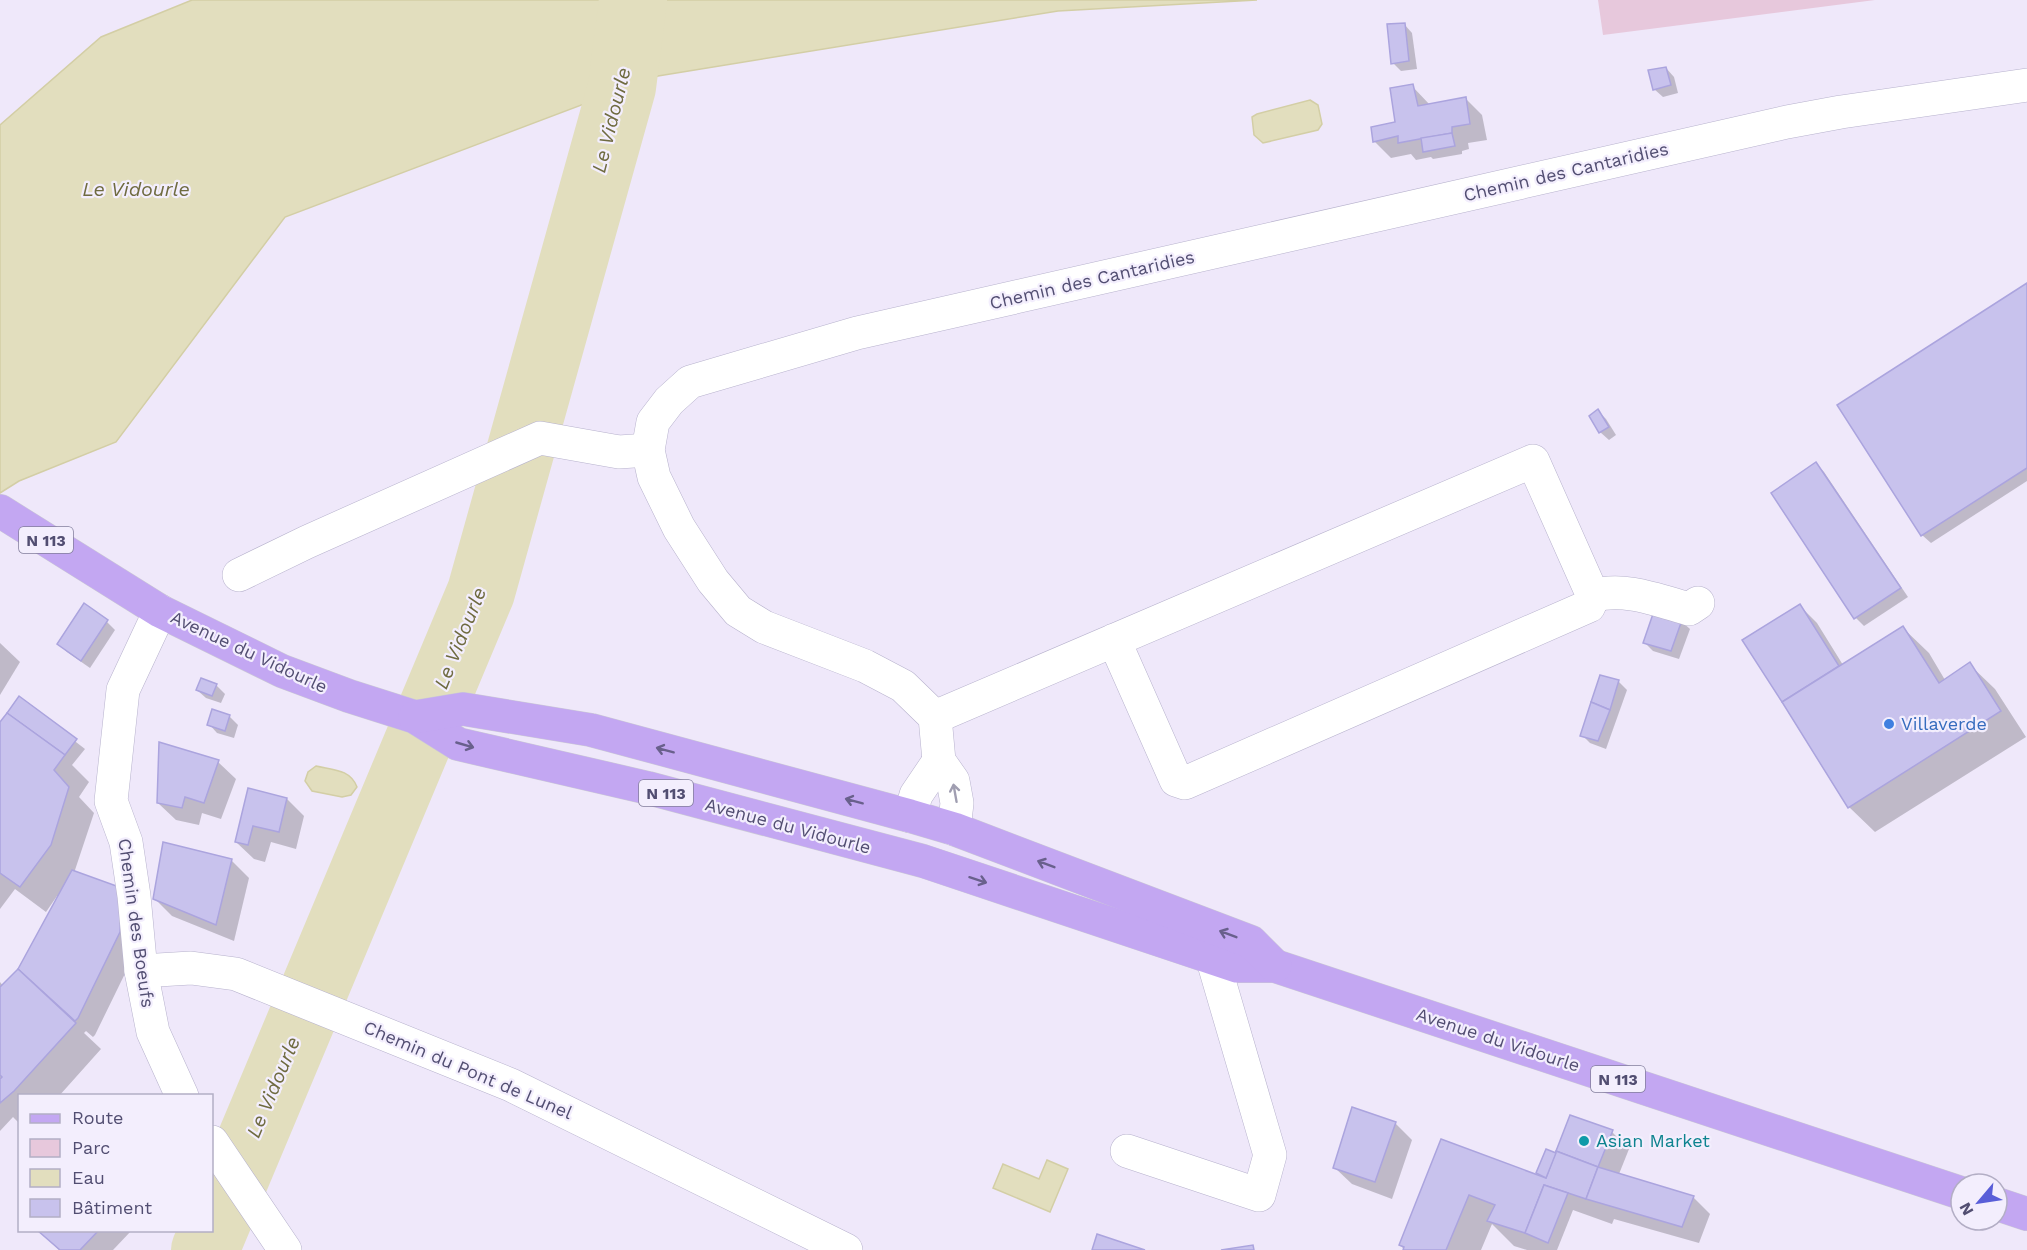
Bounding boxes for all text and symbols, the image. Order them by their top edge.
water label: Le Vidourle [586,65,636,175]
street label: Chemin des Cantaridies [1461,138,1670,205]
water label: Le Vidourle [82,177,190,201]
street label: Chemin des Cantaridies [987,246,1196,313]
road number: N 113 [19,527,73,553]
water label: Le Vidourle [429,584,491,692]
street label: Avenue du Vidourle [167,606,331,697]
place label: Villaverde [1901,713,1987,734]
marker: Villaverde [1882,717,1896,731]
one-way arrow [455,740,474,751]
one-way arrow [656,744,675,756]
road number: N 113 [639,780,693,806]
one-way arrow [949,784,960,804]
street label: Avenue du Vidourle [703,793,873,858]
one-way arrow [845,794,864,806]
street label: Chemin des Boeufs [114,837,159,1009]
one-way arrow [1037,858,1055,869]
one-way arrow [968,875,987,886]
one-way arrow [1219,927,1238,938]
street label: Avenue du Vidourle [1414,1003,1583,1076]
street label: Chemin du Pont de Lunel [361,1016,576,1123]
water label: Le Vidourle [241,1033,305,1141]
road number: N 113 [1591,1066,1645,1092]
legend [18,1094,213,1232]
text: Route [72,1107,124,1128]
place label: Asian Market [1596,1130,1710,1151]
marker: Asian Market [1577,1134,1591,1148]
text: Parc [72,1137,110,1158]
text: Eau [72,1167,105,1188]
north arrow [1949,1172,2009,1232]
text: Bâtiment [72,1197,152,1218]
text: N [1955,1199,1978,1219]

